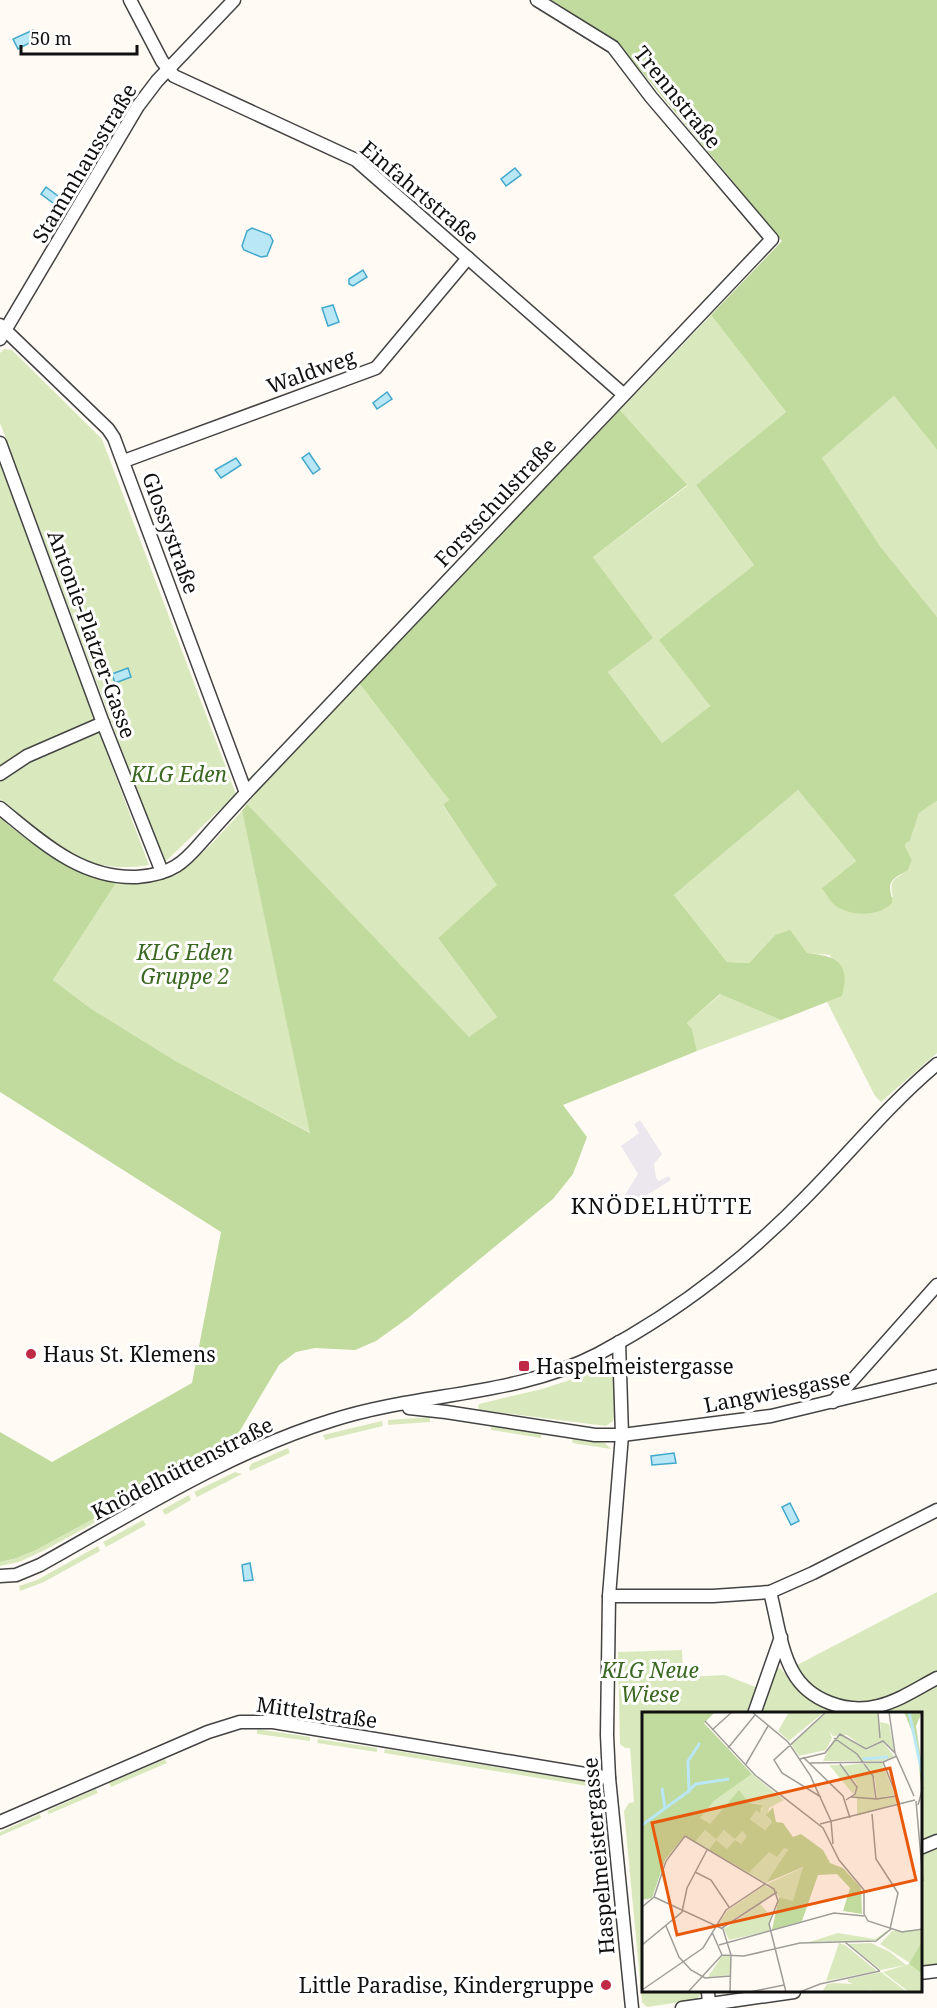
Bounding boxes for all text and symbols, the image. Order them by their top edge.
scale bar [21,18,136,56]
text: 50 m [30,26,72,50]
street label: Trennstraße [628,40,728,154]
street label: Stammhausstraße [25,78,143,248]
street label: Einfahrtstraße [355,134,485,250]
street label: Waldweg [263,342,360,400]
street label: Forstschulstraße [428,432,562,572]
street label: Glossystraße [136,468,206,598]
street label: Antonie-Platzer-Gasse [41,526,143,742]
park label: KLG Eden [130,760,228,788]
park label: KLG Eden Gruppe 2 [136,938,234,990]
district label: KNÖDELHÜTTE [571,1190,753,1220]
place label: Haus St. Klemens [43,1340,216,1368]
marker: Haus St. Klemens [24,1347,38,1361]
place label: Haspelmeistergasse [536,1352,734,1380]
marker: Haspelmeistergasse [517,1359,531,1373]
street label: Langwiesgasse [701,1363,853,1419]
street label: Knödelhüttenstraße [86,1410,278,1526]
park label: KLG Neue Wiese [600,1656,699,1708]
street label: Mittelstraße [255,1690,379,1734]
inset map [642,1712,922,1993]
street label: Haspelmeistergasse [575,1756,621,1956]
place label: Little Paradise, Kindergruppe [299,1971,594,1999]
marker: Little Paradise, Kindergruppe [599,1978,613,1992]

